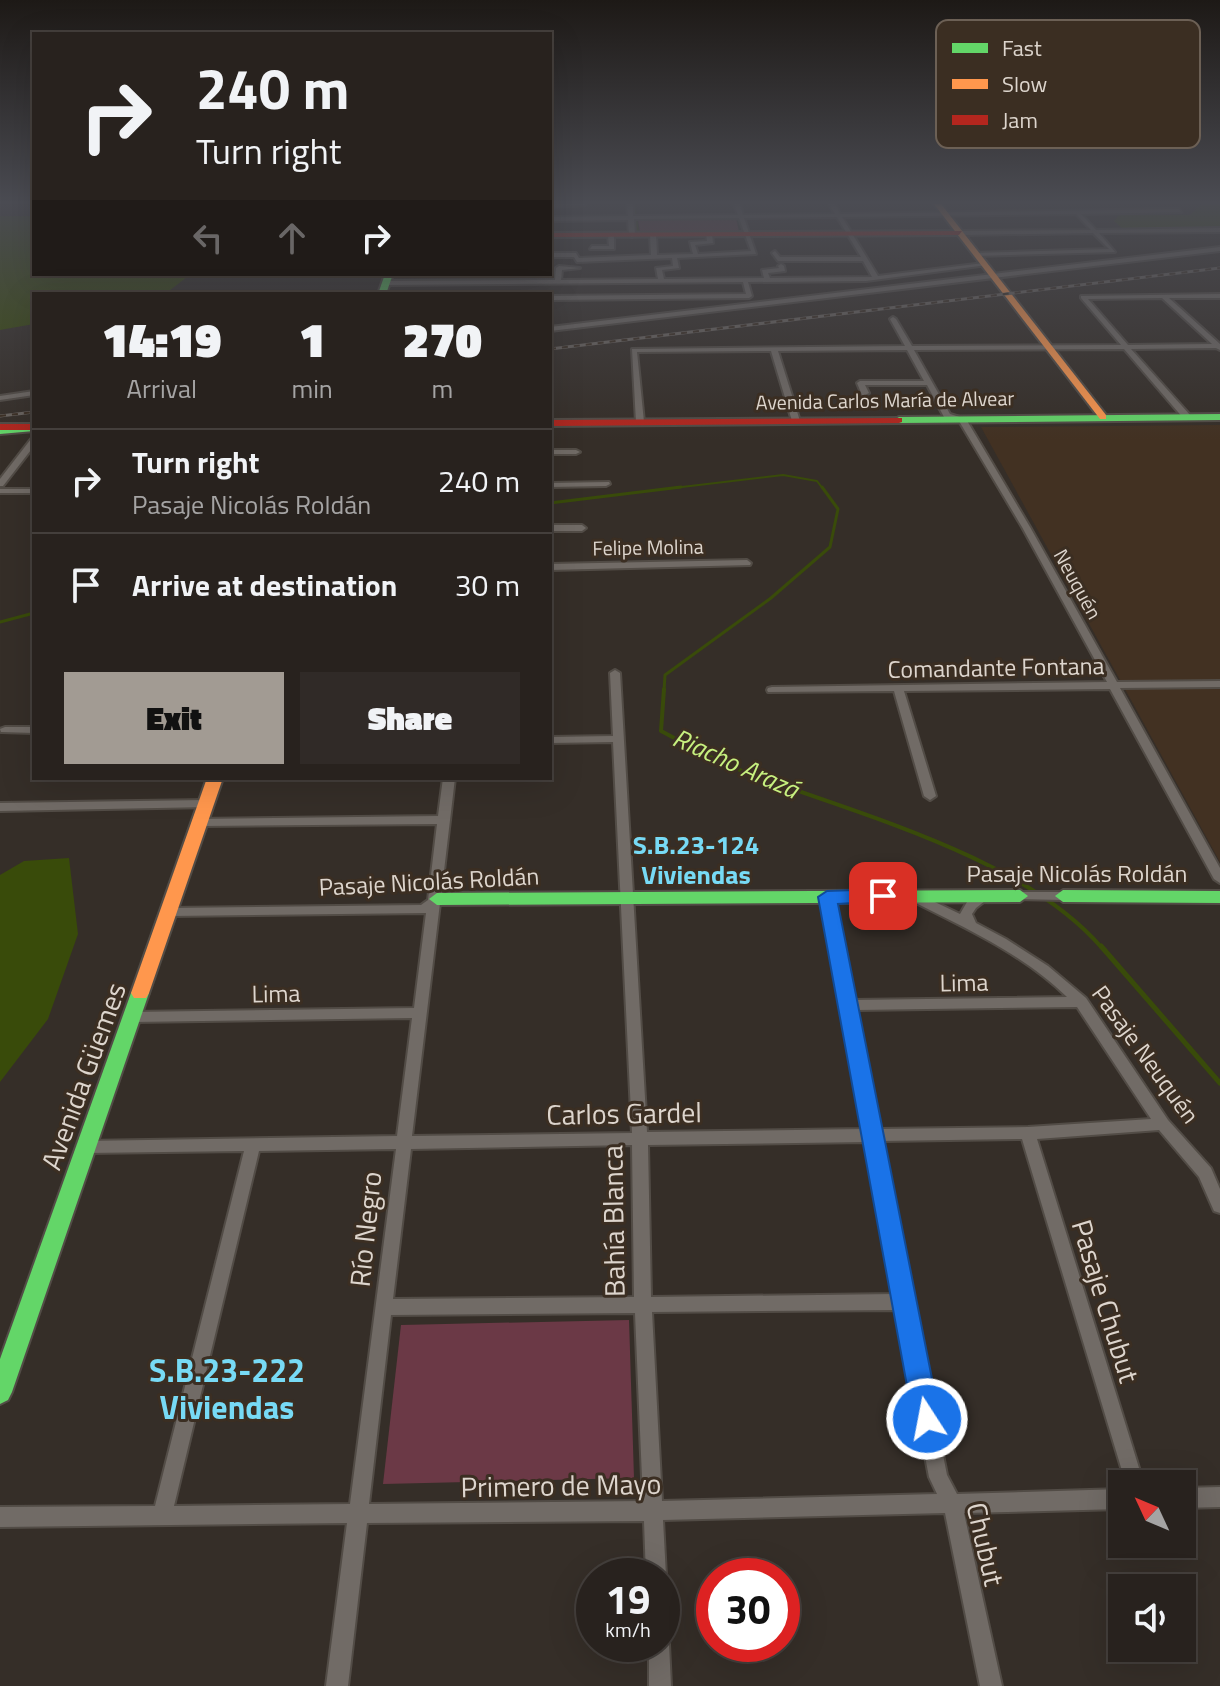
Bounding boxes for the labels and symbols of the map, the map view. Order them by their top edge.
legend [936,20,1200,148]
text: Fast [1002,31,1042,65]
text: Slow [1002,67,1048,101]
text: Jam [1002,103,1038,137]
street label: Avenida Carlos María de Alvear [755,382,1015,418]
street label: Felipe Molina [592,531,704,563]
street label: Neuquén [1046,543,1110,625]
street label: Comandante Fontana [887,647,1105,687]
water label: Riacho Arazá [667,718,807,809]
district label: S.B.23-124 Viviendas [633,825,759,894]
street label: Pasaje Nicolás Roldán [967,855,1187,891]
street label: Pasaje Nicolás Roldán [318,857,540,905]
pin [849,862,917,930]
street label: Lima [939,964,989,1000]
street label: Lima [251,975,301,1011]
street label: Avenida Güemes [29,976,137,1176]
street label: Pasaje Neuquén [1083,977,1209,1131]
street label: Carlos Gardel [546,1090,702,1136]
street label: Bahía Blanca [590,1145,636,1297]
street label: Río Negro [338,1169,392,1289]
street label: Pasaje Chubut [1061,1214,1151,1388]
district label: S.B.23-222 Viviendas [149,1346,305,1431]
position arrow [885,1377,969,1461]
street label: Primero de Mayo [460,1462,662,1508]
north arrow [1108,1470,1196,1558]
street label: Chubut [956,1498,1016,1590]
speed limit sign: 30 [696,1558,800,1662]

